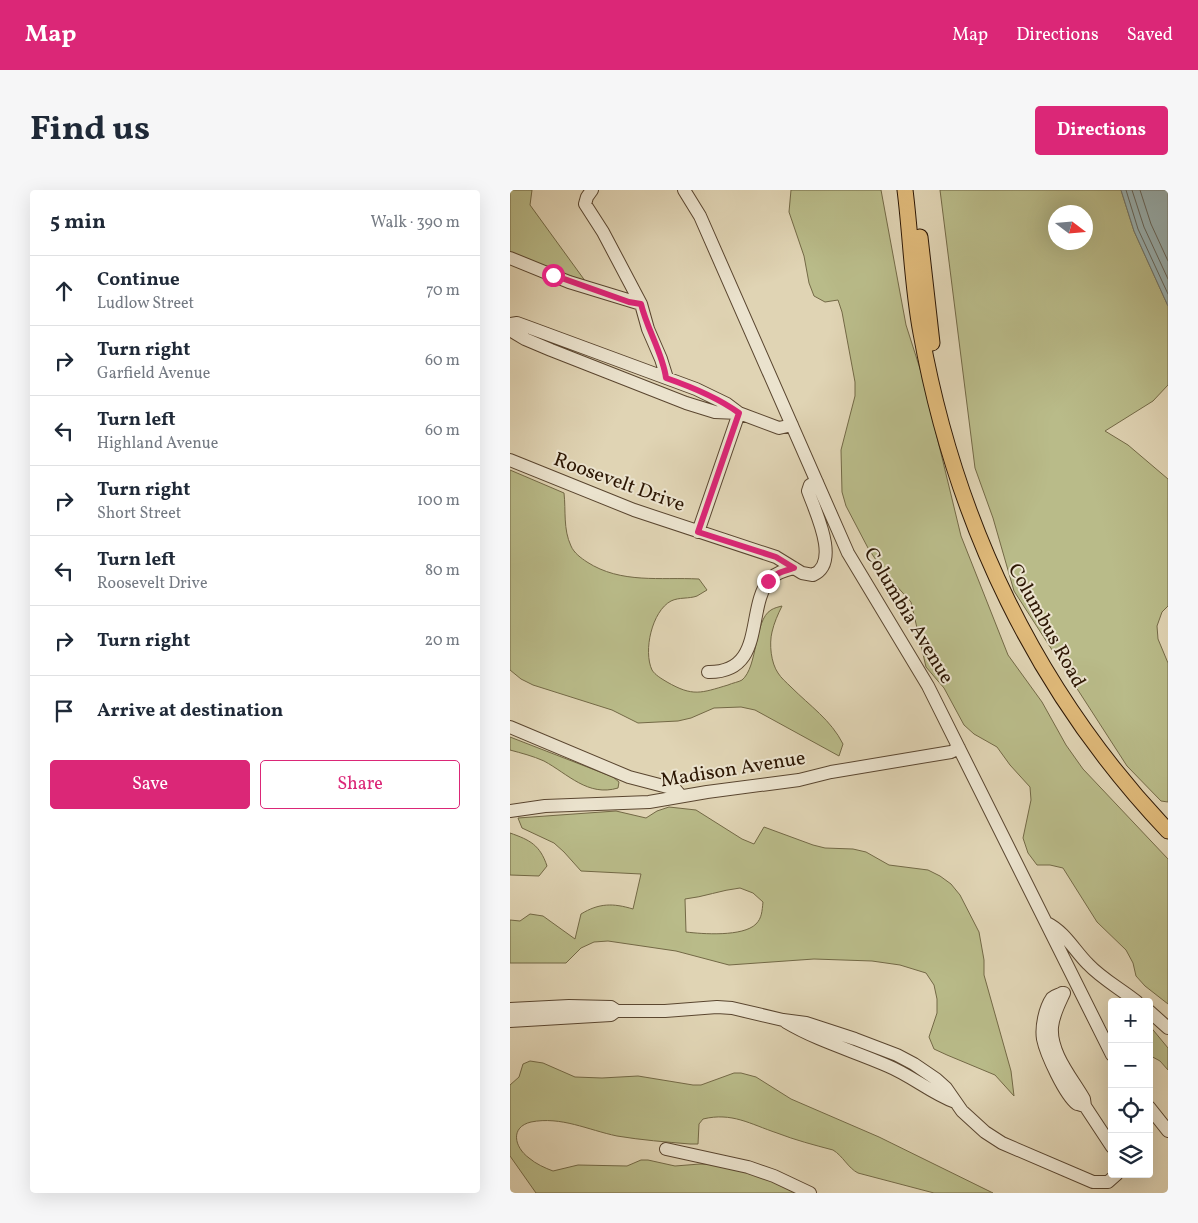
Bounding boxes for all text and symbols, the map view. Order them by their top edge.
text: Map [25,18,76,52]
text: Map [952,23,988,48]
text: Directions [1016,23,1099,48]
text: Saved [1127,23,1173,48]
text: Find us [30,106,150,154]
button: Directions [1035,106,1168,155]
north arrow [1048,205,1093,250]
text: 5 min [50,208,106,237]
text: Walk · 390 m [371,212,460,234]
route start [542,264,565,287]
text: Continue [97,267,180,293]
icon: ahead [50,277,78,305]
text: 70 m [426,280,460,302]
text: Ludlow Street [97,293,194,315]
text: Turn right [97,337,190,363]
icon: right [50,347,78,375]
text: 60 m [425,350,460,372]
text: Garfield Avenue [97,363,210,385]
text: Turn left [97,407,176,433]
icon: left [50,417,78,445]
text: 60 m [425,420,460,442]
text: Highland Avenue [97,433,218,455]
street label: Roosevelt Drive [549,446,689,520]
text: Turn right [97,477,190,503]
icon: right [50,487,78,515]
text: 100 m [417,490,460,512]
text: Short Street [97,503,181,525]
street label: Columbia Avenue [856,542,960,690]
text: Turn left [97,547,176,573]
icon: left [50,557,78,585]
street label: Columbus Road [1000,559,1092,693]
text: 80 m [425,560,460,582]
route end [757,570,780,593]
text: Roosevelt Drive [97,573,207,595]
icon: right [50,627,78,655]
text: Turn right [97,628,190,654]
text: 20 m [425,630,460,652]
icon: arrive [50,697,78,725]
text: Arrive at destination [97,698,283,724]
street label: Madison Avenue [658,745,808,795]
button: Save [50,760,250,809]
button: Share [260,760,460,809]
map controls [1108,998,1153,1178]
button: + [1108,998,1153,1043]
button: − [1108,1043,1153,1088]
button: locate [1108,1088,1153,1133]
button: layers [1108,1133,1153,1178]

